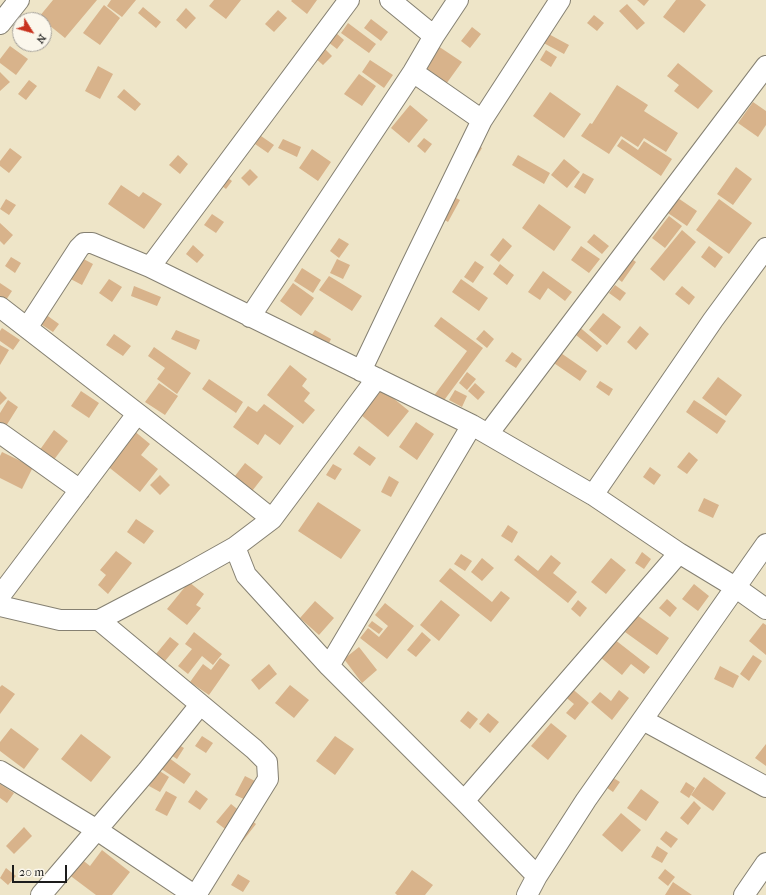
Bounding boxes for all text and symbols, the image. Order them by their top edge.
north arrow [12,12,52,52]
text: N [33,32,49,46]
scale bar [14,857,69,883]
text: 20 m [19,865,44,879]

